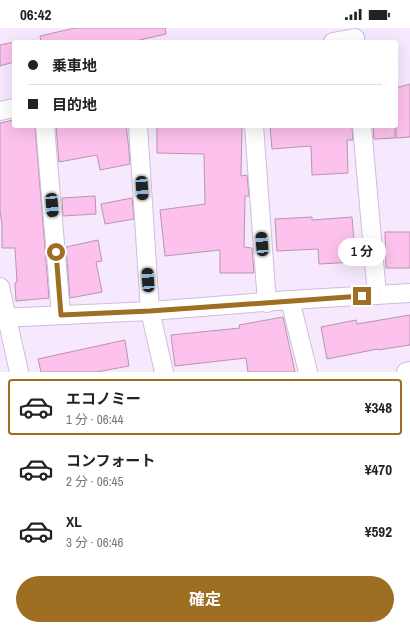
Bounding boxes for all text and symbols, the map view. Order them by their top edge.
text: 06:42 [20,4,51,25]
text: 乗車地 [52,55,97,76]
text: 目的地 [52,94,97,115]
car [135,176,149,200]
car [45,193,59,217]
car [255,232,269,256]
callout: 1 分 [338,238,386,266]
route start [47,243,65,261]
text: 1 分 [351,243,373,260]
car [141,268,155,292]
route end [353,287,371,305]
text: エコノミー [66,388,141,409]
icon: car [18,389,54,425]
text: ¥348 [365,397,392,418]
text: 1 分 · 06:44 [66,411,123,428]
text: コンフォート [66,450,156,471]
icon: car [18,451,54,487]
text: ¥470 [365,459,392,480]
text: 2 分 · 06:45 [66,473,123,490]
text: XL [66,511,82,532]
icon: car [18,513,54,549]
text: ¥592 [365,521,392,542]
text: 3 分 · 06:46 [66,534,123,551]
button: 確定 [16,576,394,622]

